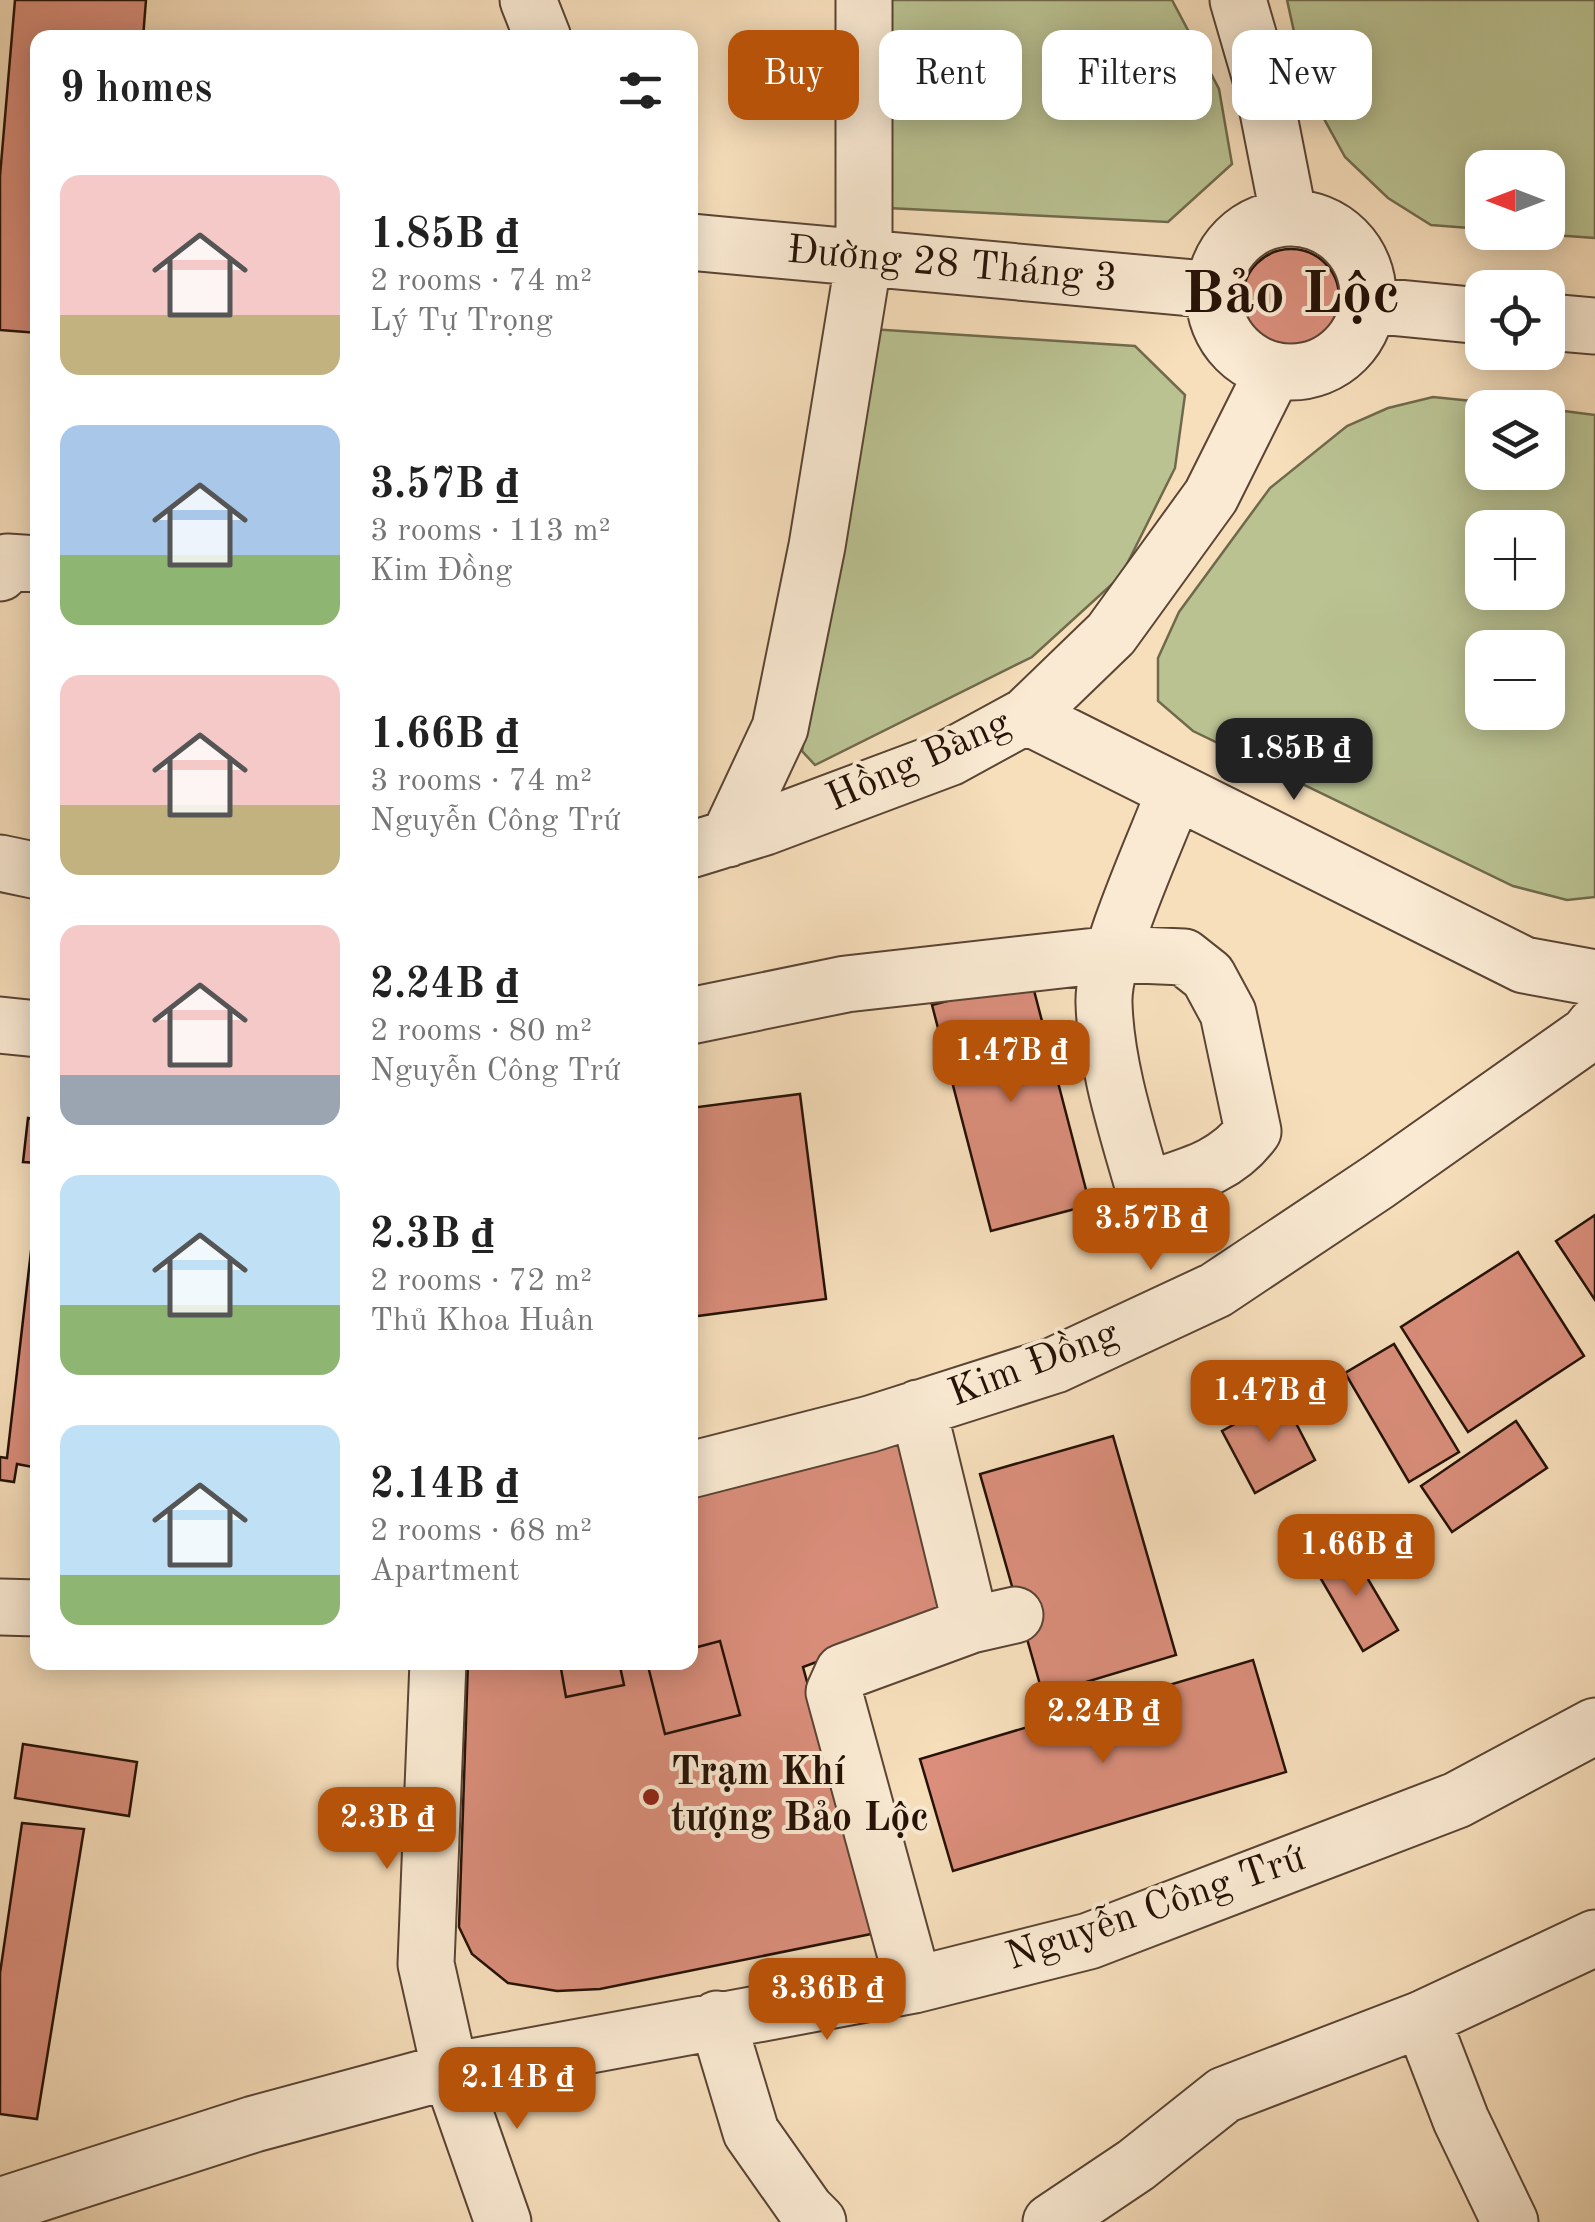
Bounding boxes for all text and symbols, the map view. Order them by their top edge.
chip: Buy [728,30,859,120]
chip: Rent [879,30,1022,120]
chip: Filters [1042,30,1212,120]
chip: New [1232,30,1372,120]
icon: filters [613,63,668,118]
text: 9 homes [60,69,212,111]
north arrow [1465,150,1565,250]
map controls [1465,150,1565,730]
icon: home [140,215,260,335]
text: 1.85B ₫ [370,215,518,257]
street label: Đường 28 Tháng 3 [785,232,1119,300]
text: 2 rooms · 74 m² [370,266,592,298]
district label: Bảo Lộc [1182,266,1400,326]
button: locate [1465,270,1565,370]
text: Lý Tự Trọng [370,306,553,338]
button: layers [1465,390,1565,490]
icon: home [140,465,260,585]
text: 3.57B ₫ [370,465,518,507]
button: + [1465,510,1565,610]
text: 3 rooms · 113 m² [370,516,611,548]
text: Kim Đồng [370,556,512,588]
button: − [1465,630,1565,730]
street label: Hồng Bàng [819,699,1017,820]
icon: home [140,715,260,835]
text: 1.66B ₫ [370,715,518,757]
pin: 1.85B ₫ [1202,718,1386,803]
text: 1.85B ₫ [1238,734,1350,766]
text: 3 rooms · 74 m² [370,766,592,798]
text: Nguyễn Công Trứ [370,806,620,838]
icon: home [140,965,260,1085]
text: 2.24B ₫ [370,965,518,1007]
text: 2 rooms · 80 m² [370,1016,592,1048]
pin: 1.47B ₫ [919,1020,1103,1105]
text: 1.47B ₫ [955,1036,1067,1068]
text: Nguyễn Công Trứ [370,1056,620,1088]
pin: 3.57B ₫ [1059,1188,1243,1273]
text: 3.57B ₫ [1095,1204,1207,1236]
icon: home [140,1215,260,1335]
text: 2.3B ₫ [370,1215,494,1257]
text: 2 rooms · 72 m² [370,1266,592,1298]
text: Thủ Khoa Huân [370,1306,594,1338]
street label: Kim Đồng [942,1310,1125,1416]
pin: 1.47B ₫ [1177,1360,1361,1445]
text: 1.47B ₫ [1213,1376,1325,1408]
icon: home [140,1465,260,1585]
text: 2.14B ₫ [370,1465,518,1507]
pin: 1.66B ₫ [1264,1514,1448,1599]
text: 2 rooms · 68 m² [370,1516,592,1548]
text: 1.66B ₫ [1300,1530,1412,1562]
text: Apartment [370,1556,520,1588]
pin: 2.24B ₫ [1011,1681,1195,1766]
text: 2.24B ₫ [1047,1697,1159,1729]
place label: Trạm Khí tượng Bảo Lộc [671,1754,929,1840]
marker: Trạm Khí tượng Bảo Lộc [640,1786,662,1808]
pin: 2.3B ₫ [306,1787,468,1872]
text: 2.3B ₫ [340,1803,434,1835]
street label: Nguyễn Công Trứ [1000,1835,1311,1979]
pin: 3.36B ₫ [735,1958,919,2043]
text: 3.36B ₫ [771,1974,883,2006]
pin: 2.14B ₫ [425,2047,609,2132]
text: 2.14B ₫ [461,2063,573,2095]

